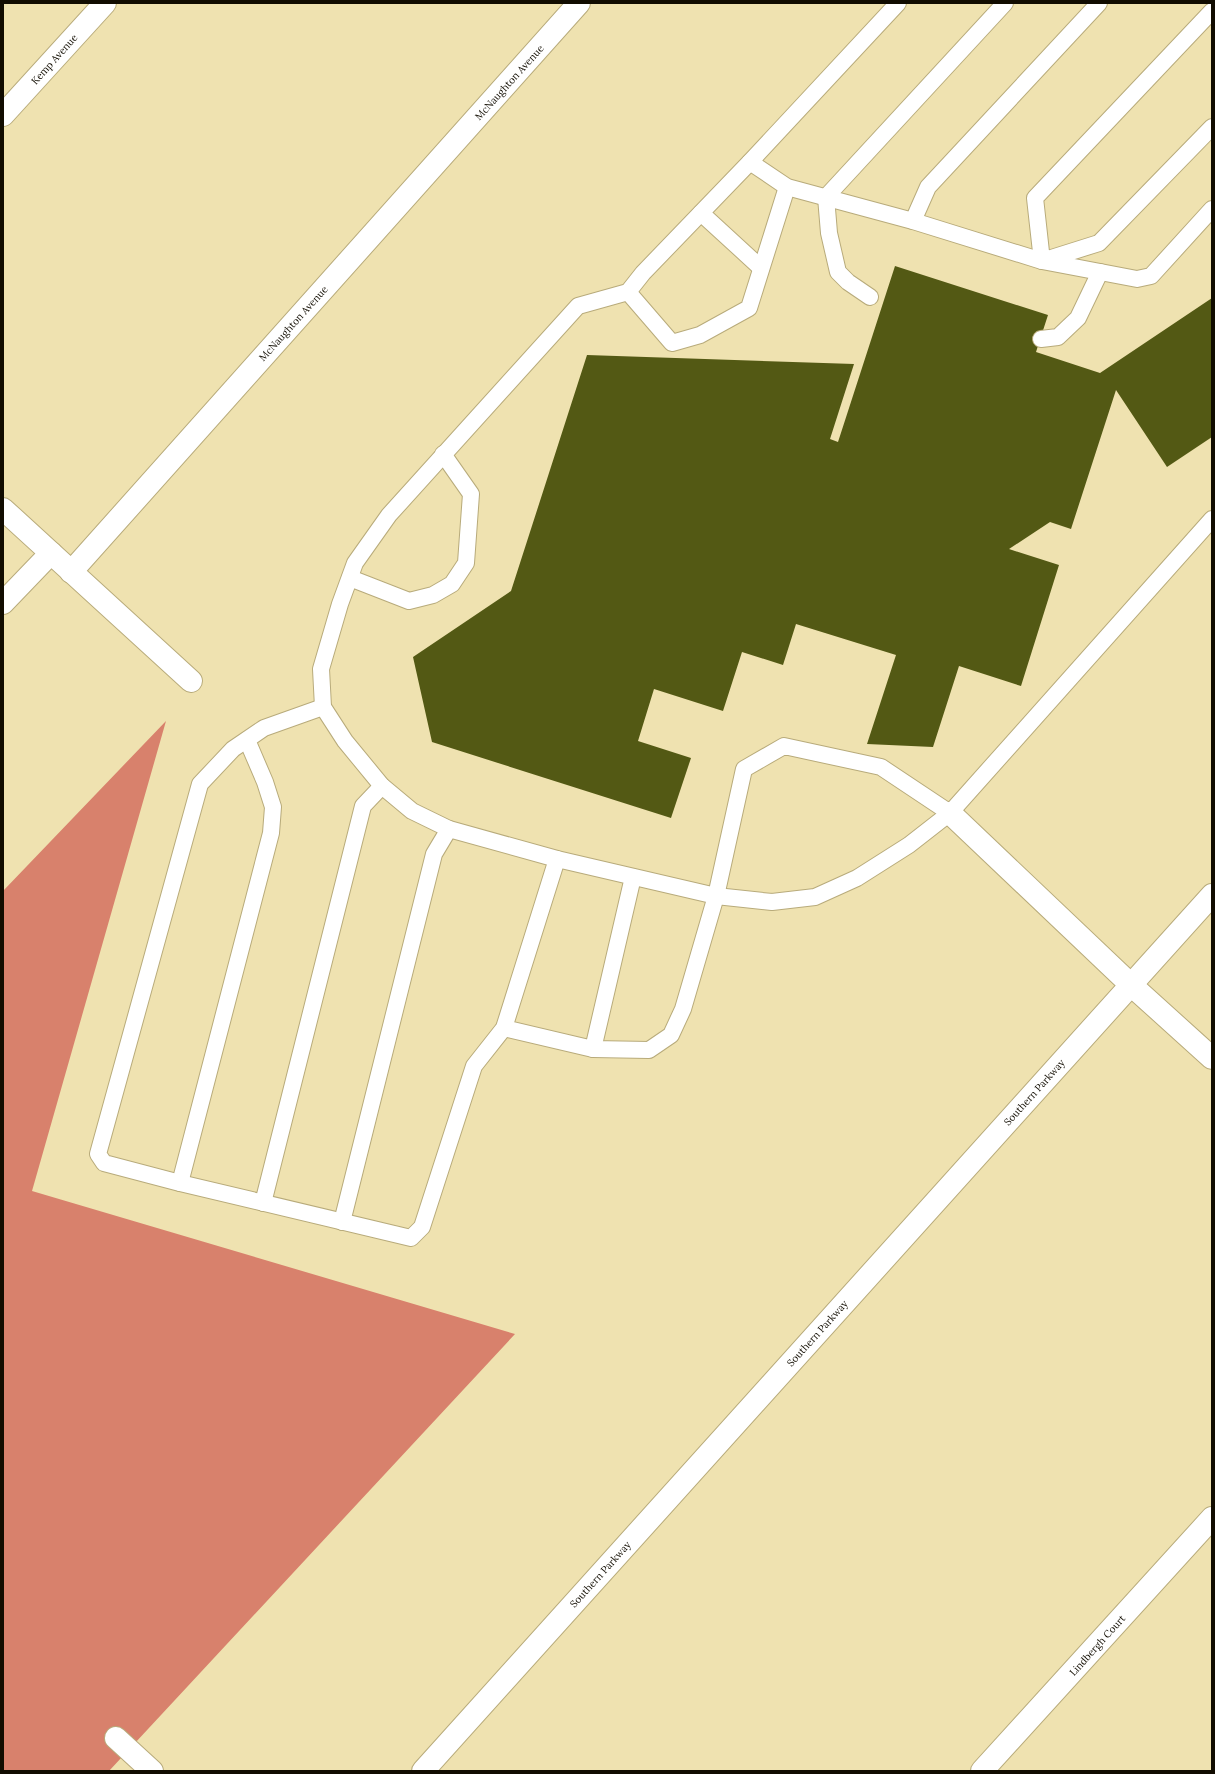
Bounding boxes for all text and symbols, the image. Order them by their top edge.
street label: Kemp Avenue [28,31,81,87]
street label: McNaughton Avenue [472,42,547,123]
street label: McNaughton Avenue [256,283,331,364]
street label: Southern Parkway [1001,1056,1068,1128]
street label: Southern Parkway [784,1297,851,1369]
street label: Southern Parkway [567,1538,634,1610]
street label: Lindbergh Court [1067,1612,1128,1679]

